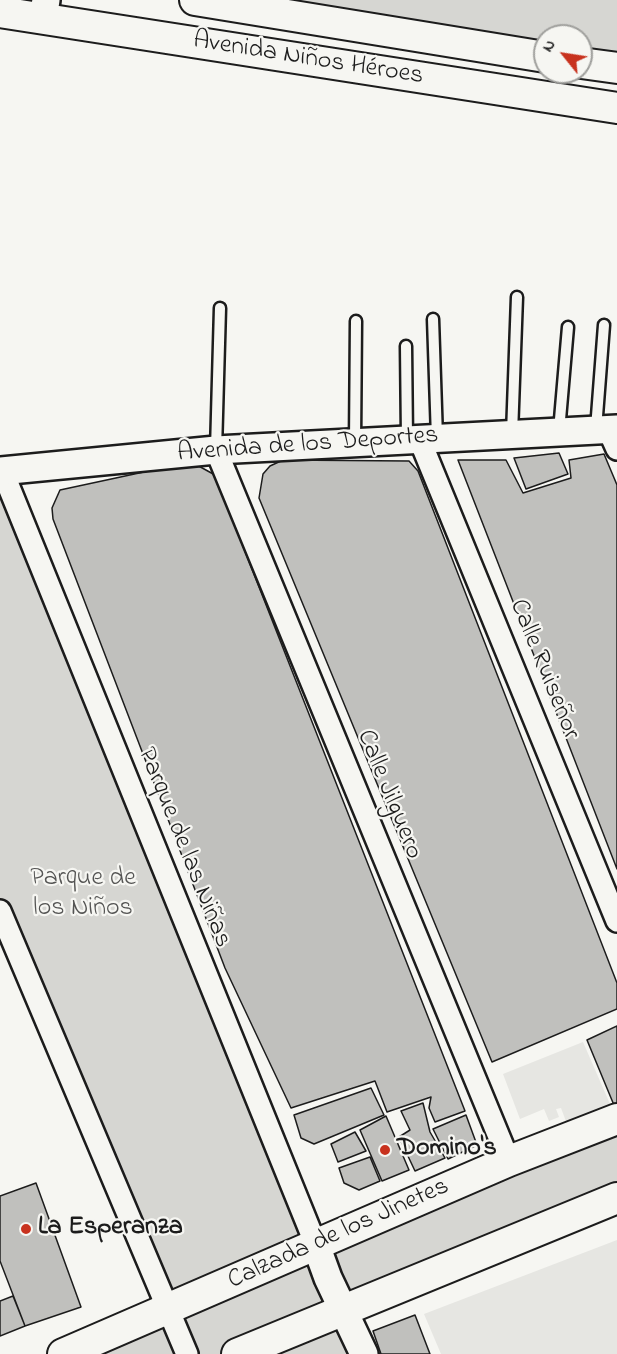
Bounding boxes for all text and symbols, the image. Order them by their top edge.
north arrow [533,24,593,84]
street label: Avenida Niños Héroes [191,26,425,94]
text: N [536,35,562,57]
street label: Avenida de los Deportes [176,421,440,471]
street label: Calle Ruiseñor [501,595,585,745]
street label: Calle Jilguero [348,726,428,864]
street label: Parque de las Niñas [129,744,237,952]
park label: Parque de los Niños [30,864,136,926]
place label: Domino's [397,1134,497,1166]
marker: Domino's [378,1143,392,1157]
street label: Calzada de los Jinetes [224,1172,454,1298]
place label: La Esperanza [38,1213,183,1245]
marker: La Esperanza [19,1222,33,1236]

